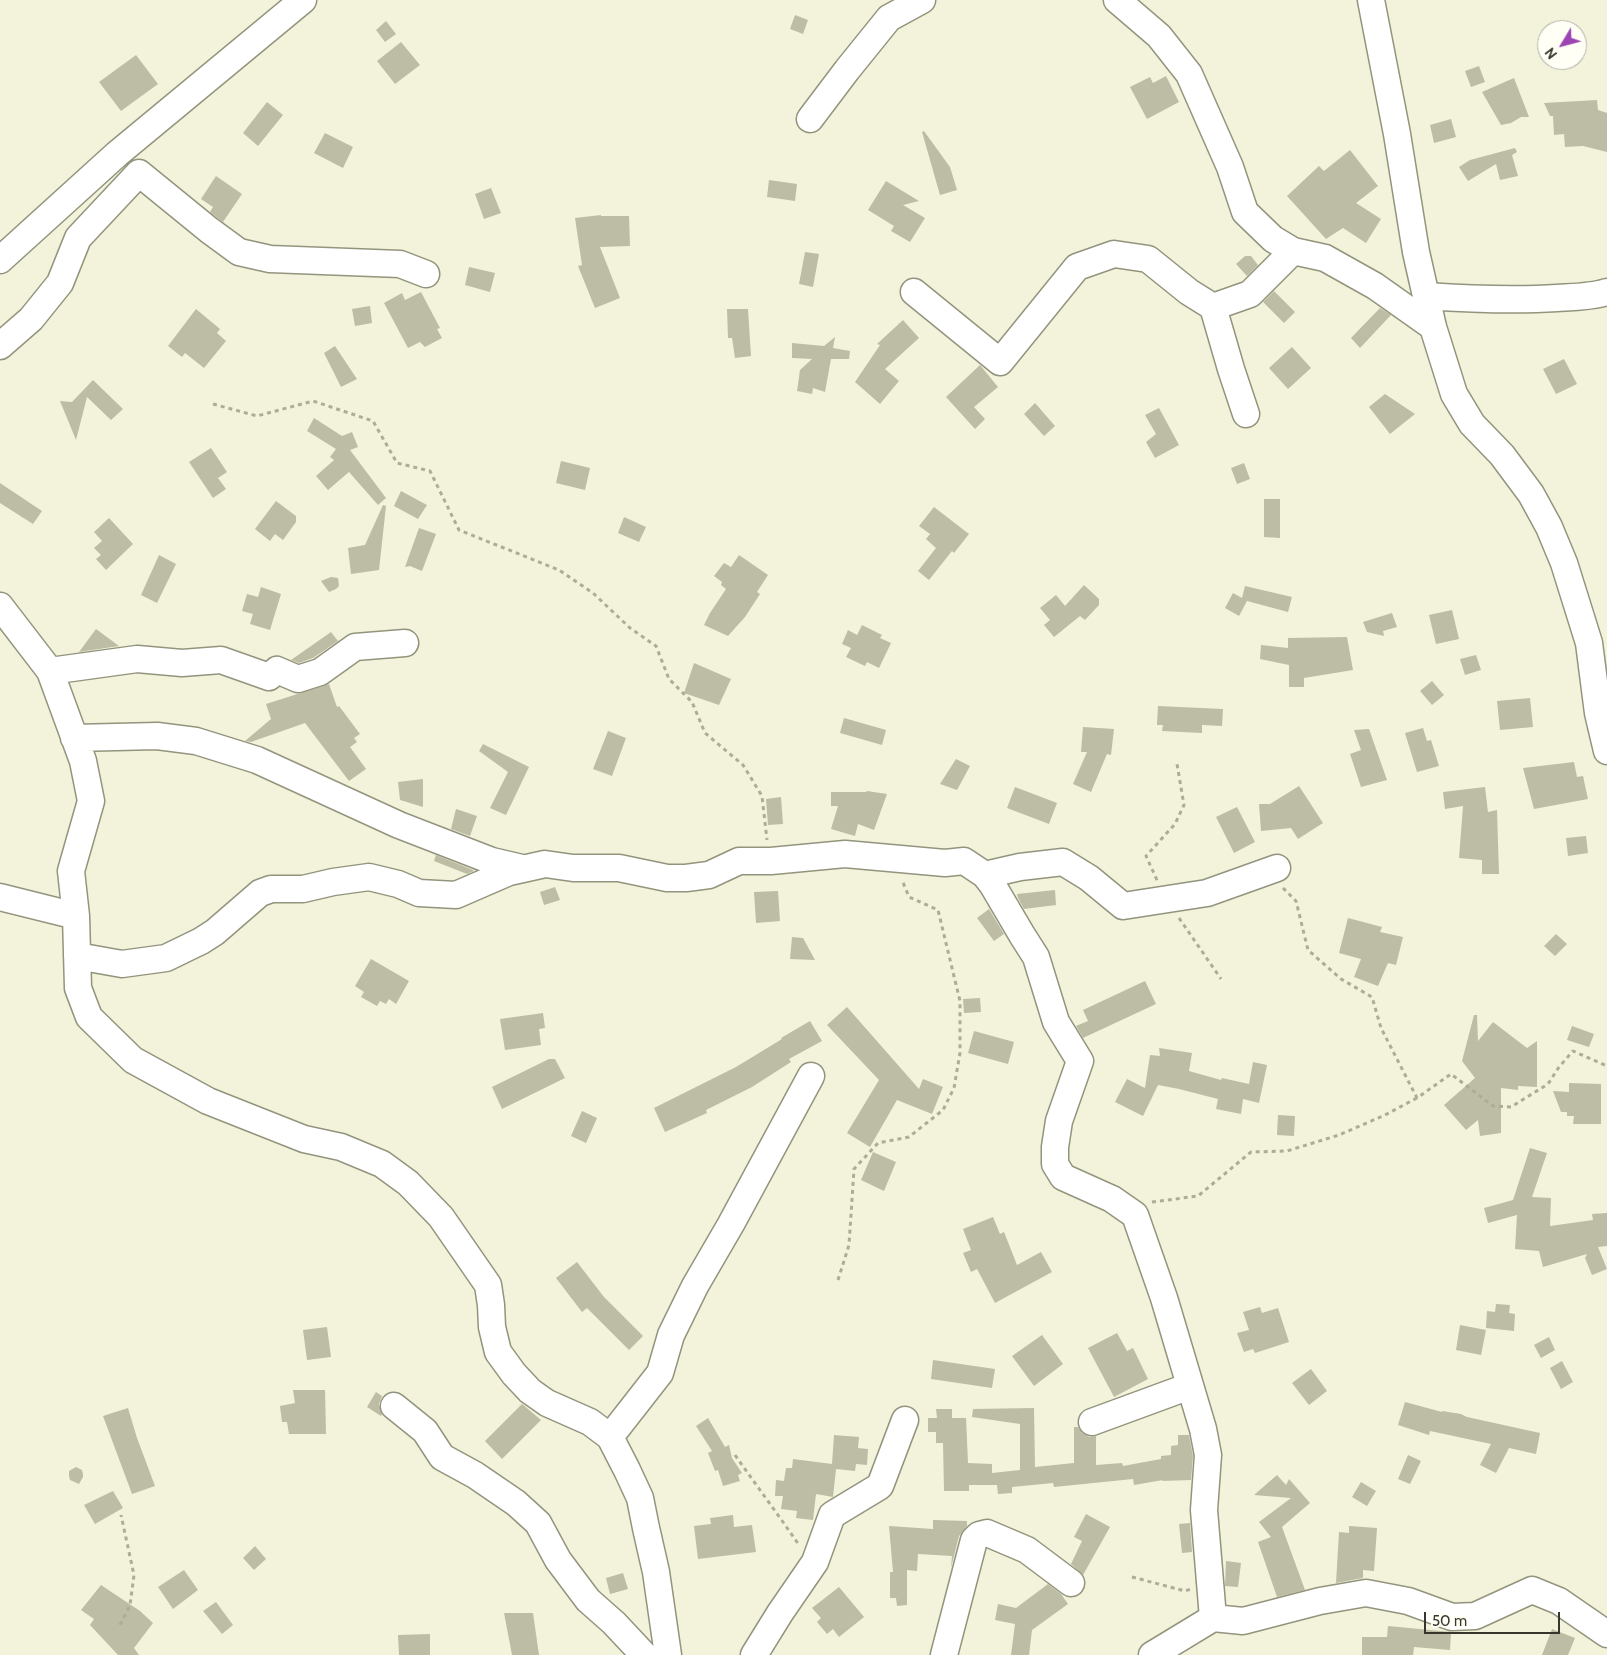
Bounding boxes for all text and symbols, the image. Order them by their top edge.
north arrow [1537,20,1587,70]
text: N [1541,44,1561,63]
scale bar [1427,1602,1563,1634]
text: 50 m [1432,1612,1467,1630]

